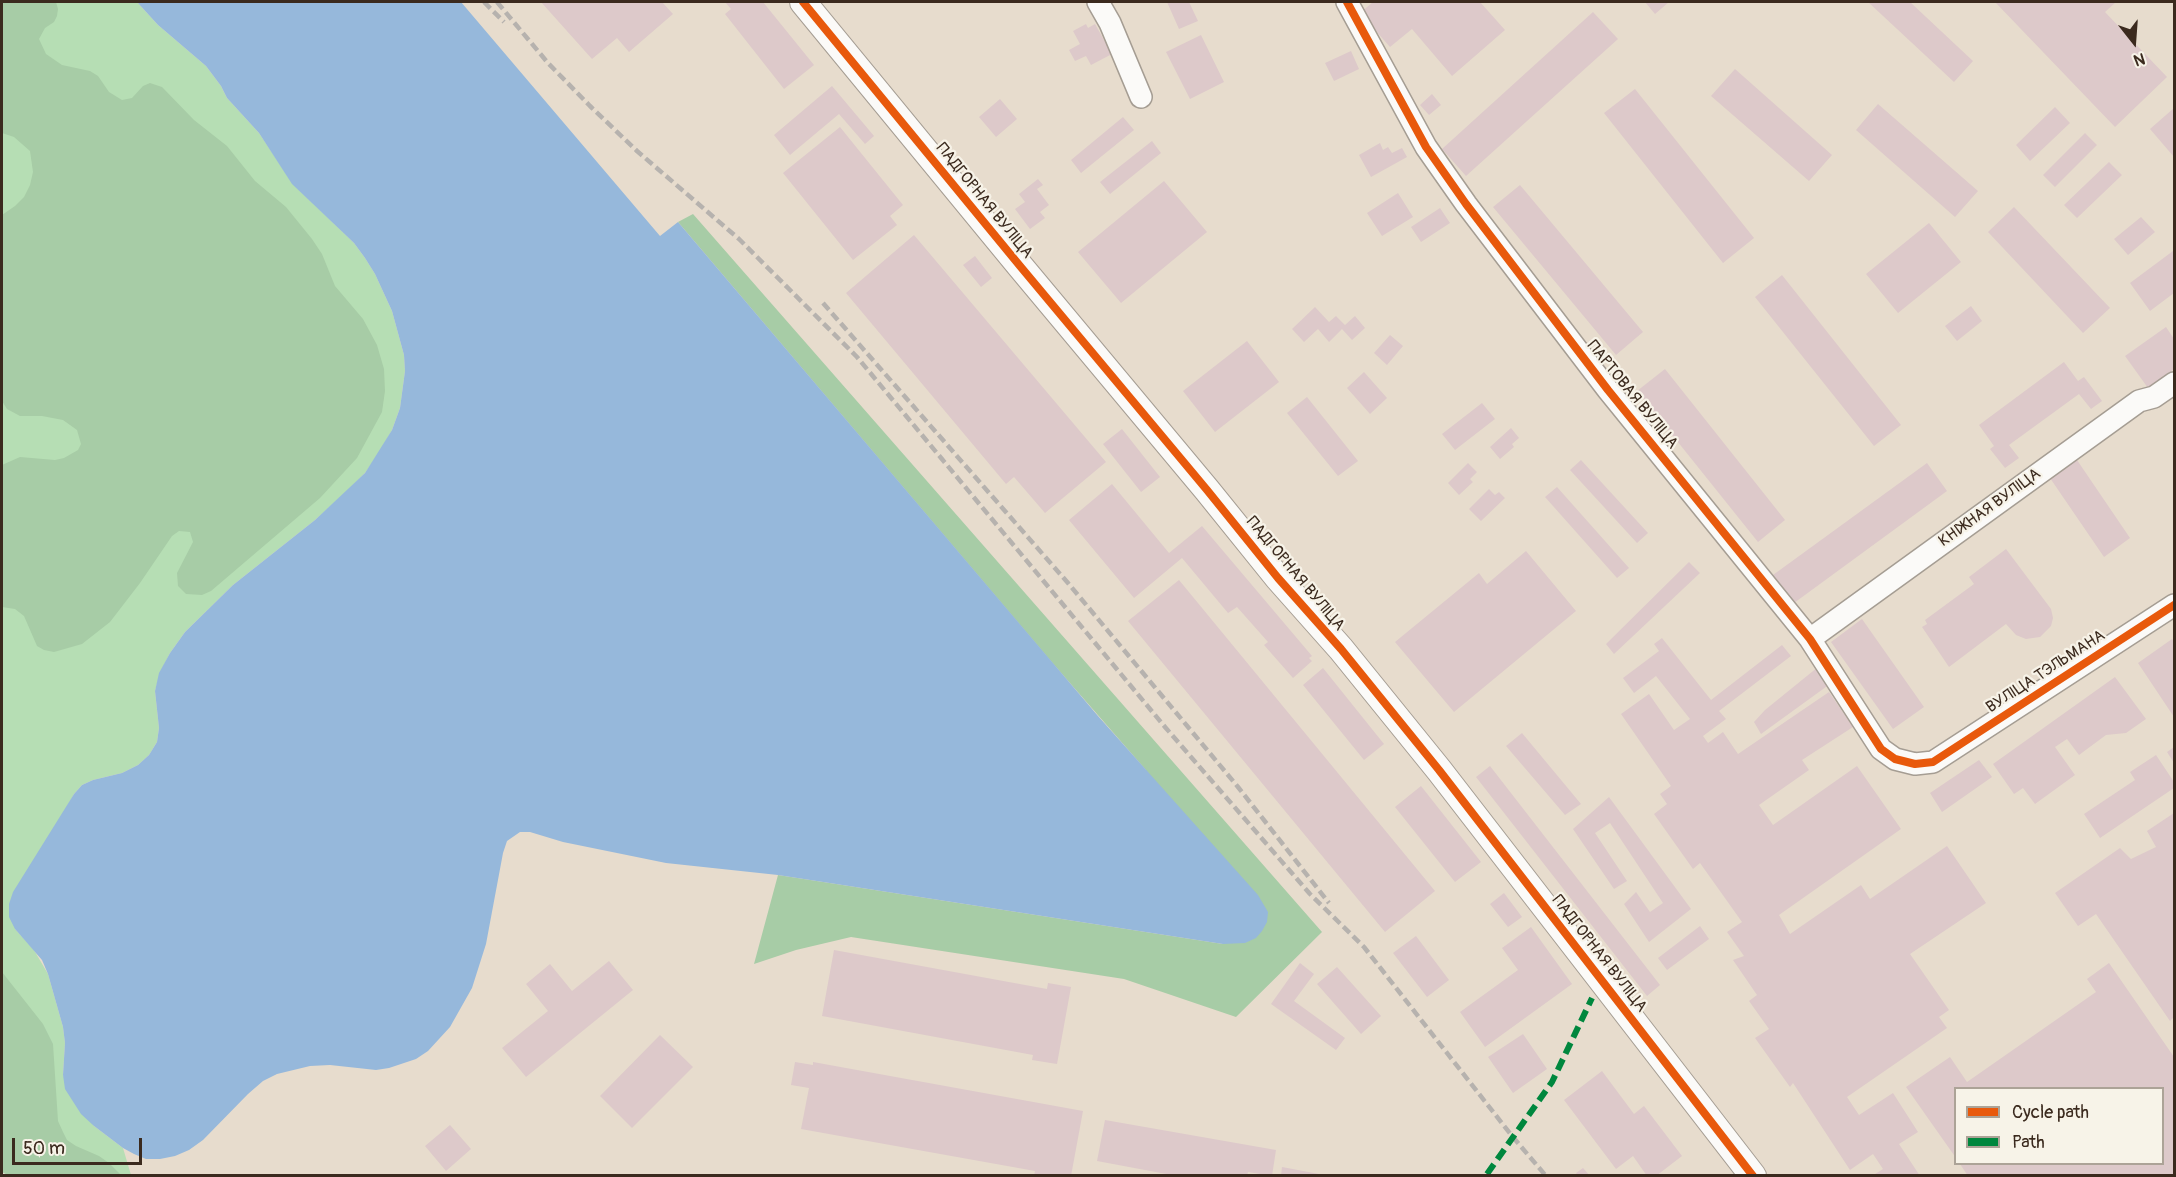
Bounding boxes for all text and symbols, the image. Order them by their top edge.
north arrow [2104,12,2164,72]
text: N [2131,48,2147,70]
street label: ПАДГОРНАЯ ВУЛІЦА [932,139,1036,263]
street label: ПАРТОВАЯ ВУЛІЦА [1582,337,1682,453]
street label: КНІЖНАЯ ВУЛІЦА [1935,465,2045,551]
street label: ПАДГОРНАЯ ВУЛІЦА [1242,513,1348,635]
street label: ВУЛІЦА ТЭЛЬМАНА [1983,626,2109,718]
street label: ПАДГОРНАЯ ВУЛІЦА [1547,892,1651,1016]
legend [1954,1087,2164,1165]
text: Cycle path [2012,1101,2089,1124]
scale bar [15,1126,146,1164]
text: Path [2012,1131,2045,1154]
text: 50 m [23,1137,65,1160]

